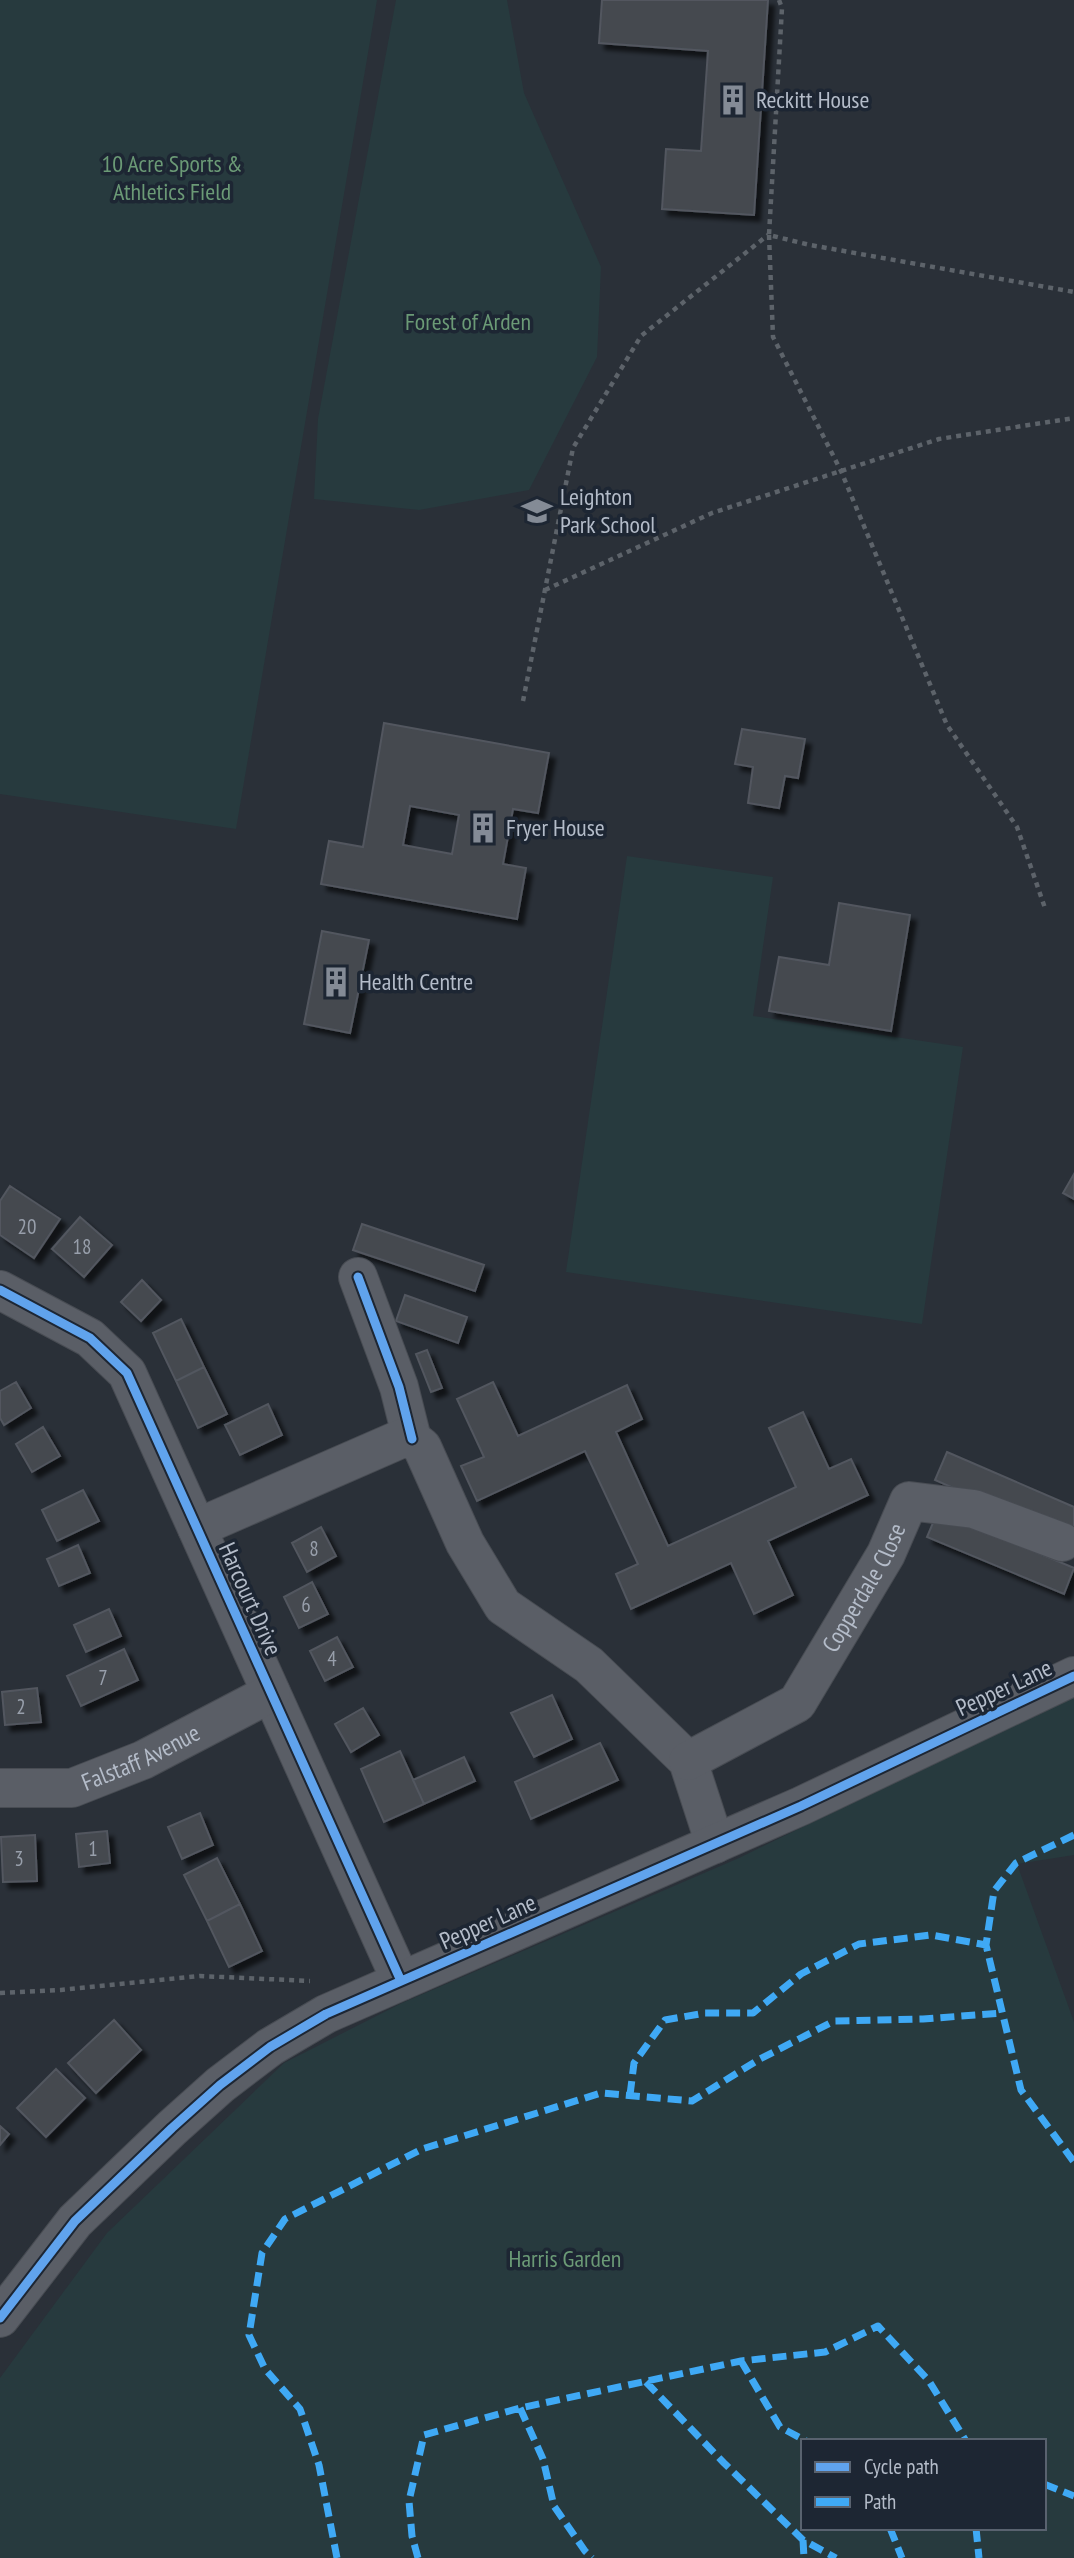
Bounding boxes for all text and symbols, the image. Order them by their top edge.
building icon: Reckitt House [716,83,750,117]
place label: Reckitt House [756,84,869,115]
park label: 10 Acre Sports & Athletics Field [101,148,243,207]
park label: Forest of Arden [405,306,531,337]
place label: Leighton Park School [560,481,656,540]
school or university icon: Leighton Park School [520,494,554,528]
building icon: Fryer House [466,811,500,845]
place label: Fryer House [506,812,605,843]
building icon: Health Centre [319,965,353,999]
place label: Health Centre [359,966,473,997]
house number: 20 [18,1213,36,1240]
house number: 18 [73,1233,91,1260]
street label: Copperdale Close [815,1518,912,1658]
house number: 8 [309,1535,319,1562]
street label: Harcourt Drive [212,1537,289,1660]
house number: 6 [301,1591,311,1618]
house number: 4 [327,1645,337,1672]
street label: Pepper Lane [951,1652,1057,1723]
house number: 7 [98,1664,108,1691]
house number: 2 [16,1693,26,1720]
street label: Falstaff Avenue [77,1717,205,1798]
house number: 1 [88,1835,98,1862]
house number: 3 [14,1845,24,1872]
street label: Pepper Lane [435,1887,541,1956]
park label: Harris Garden [509,2243,621,2274]
legend [801,2439,1046,2530]
text: Cycle path [864,2453,939,2480]
text: Path [864,2488,896,2515]

